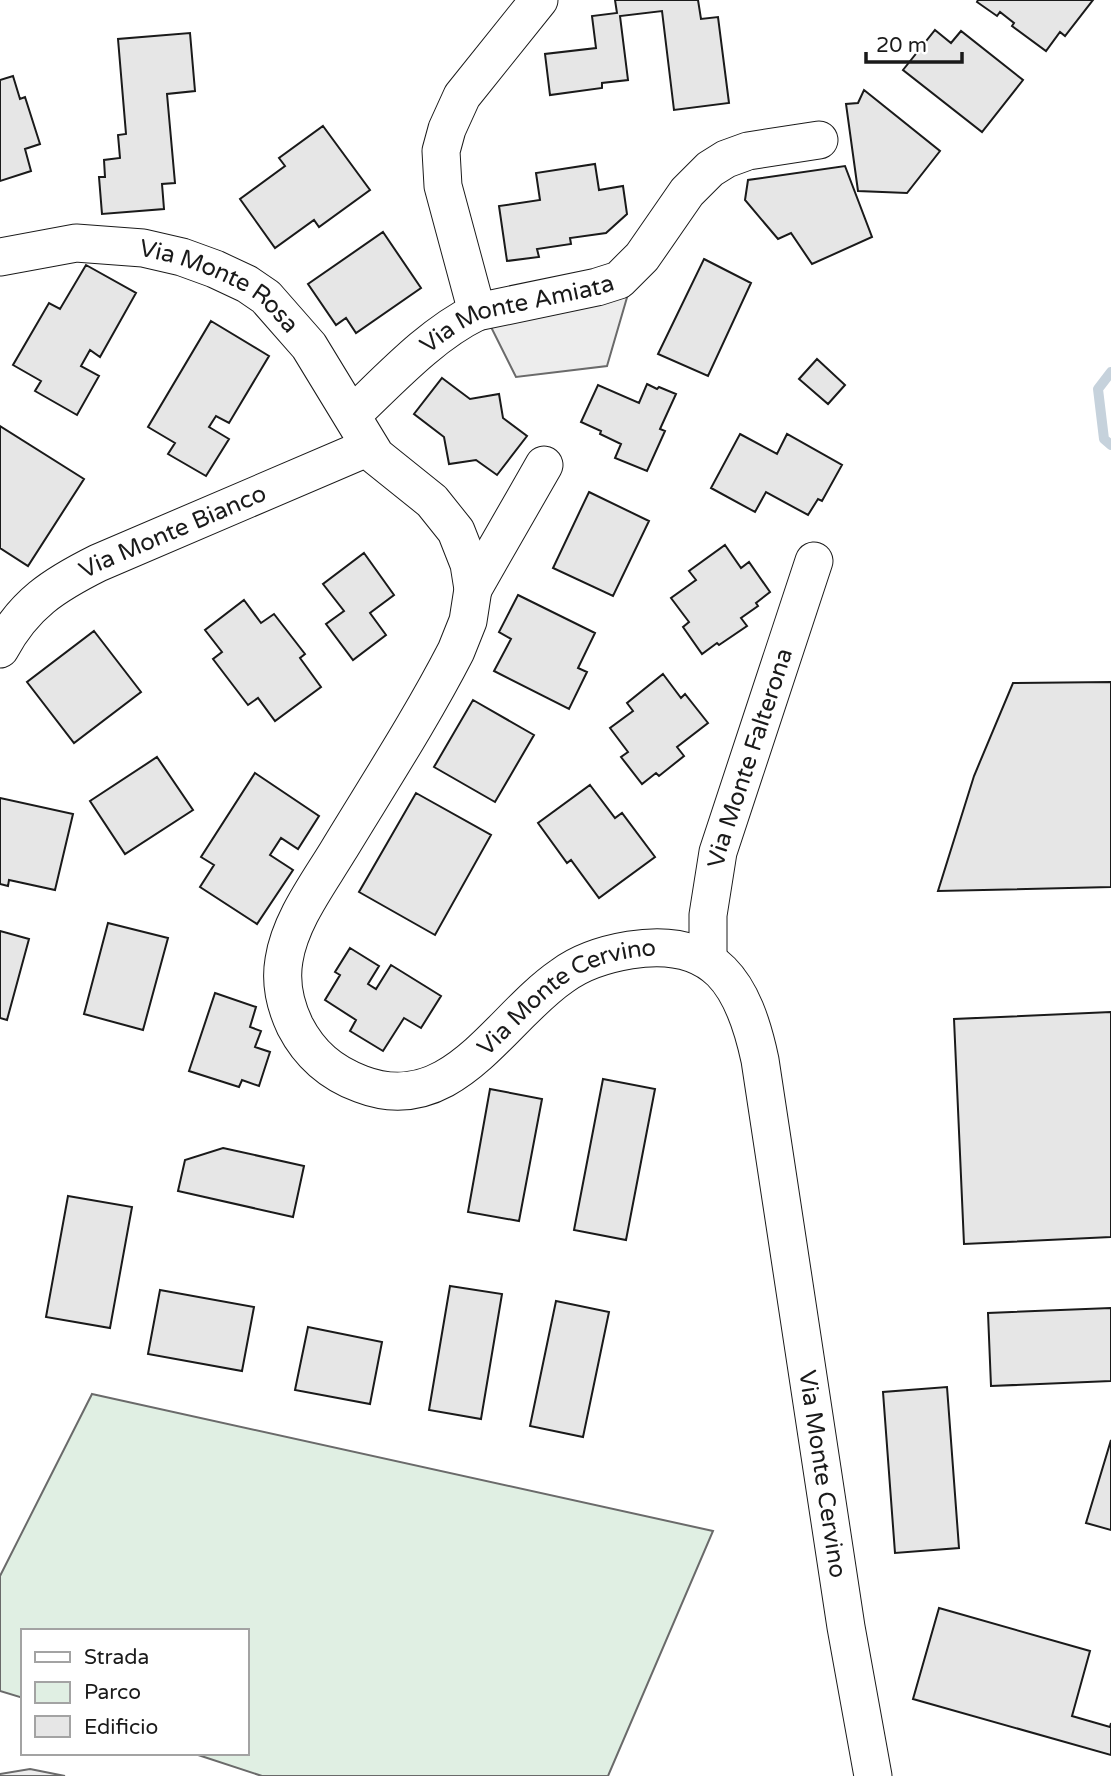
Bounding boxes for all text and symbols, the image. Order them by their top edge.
scale bar [866,21,962,65]
text: 20 m [876,33,927,58]
street label: Via Monte Rosa [136,234,305,339]
street label: Via Monte Amiata [414,269,618,360]
street label: Via Monte Bianco [74,479,271,585]
street label: Via Monte Falterona [702,645,799,870]
street label: Via Monte Cervino [472,933,657,1062]
street label: Via Monte Cervino [792,1368,852,1580]
legend [21,1629,248,1755]
text: Strada [84,1645,149,1670]
text: Parco [84,1680,141,1705]
text: Edificio [84,1715,158,1740]

